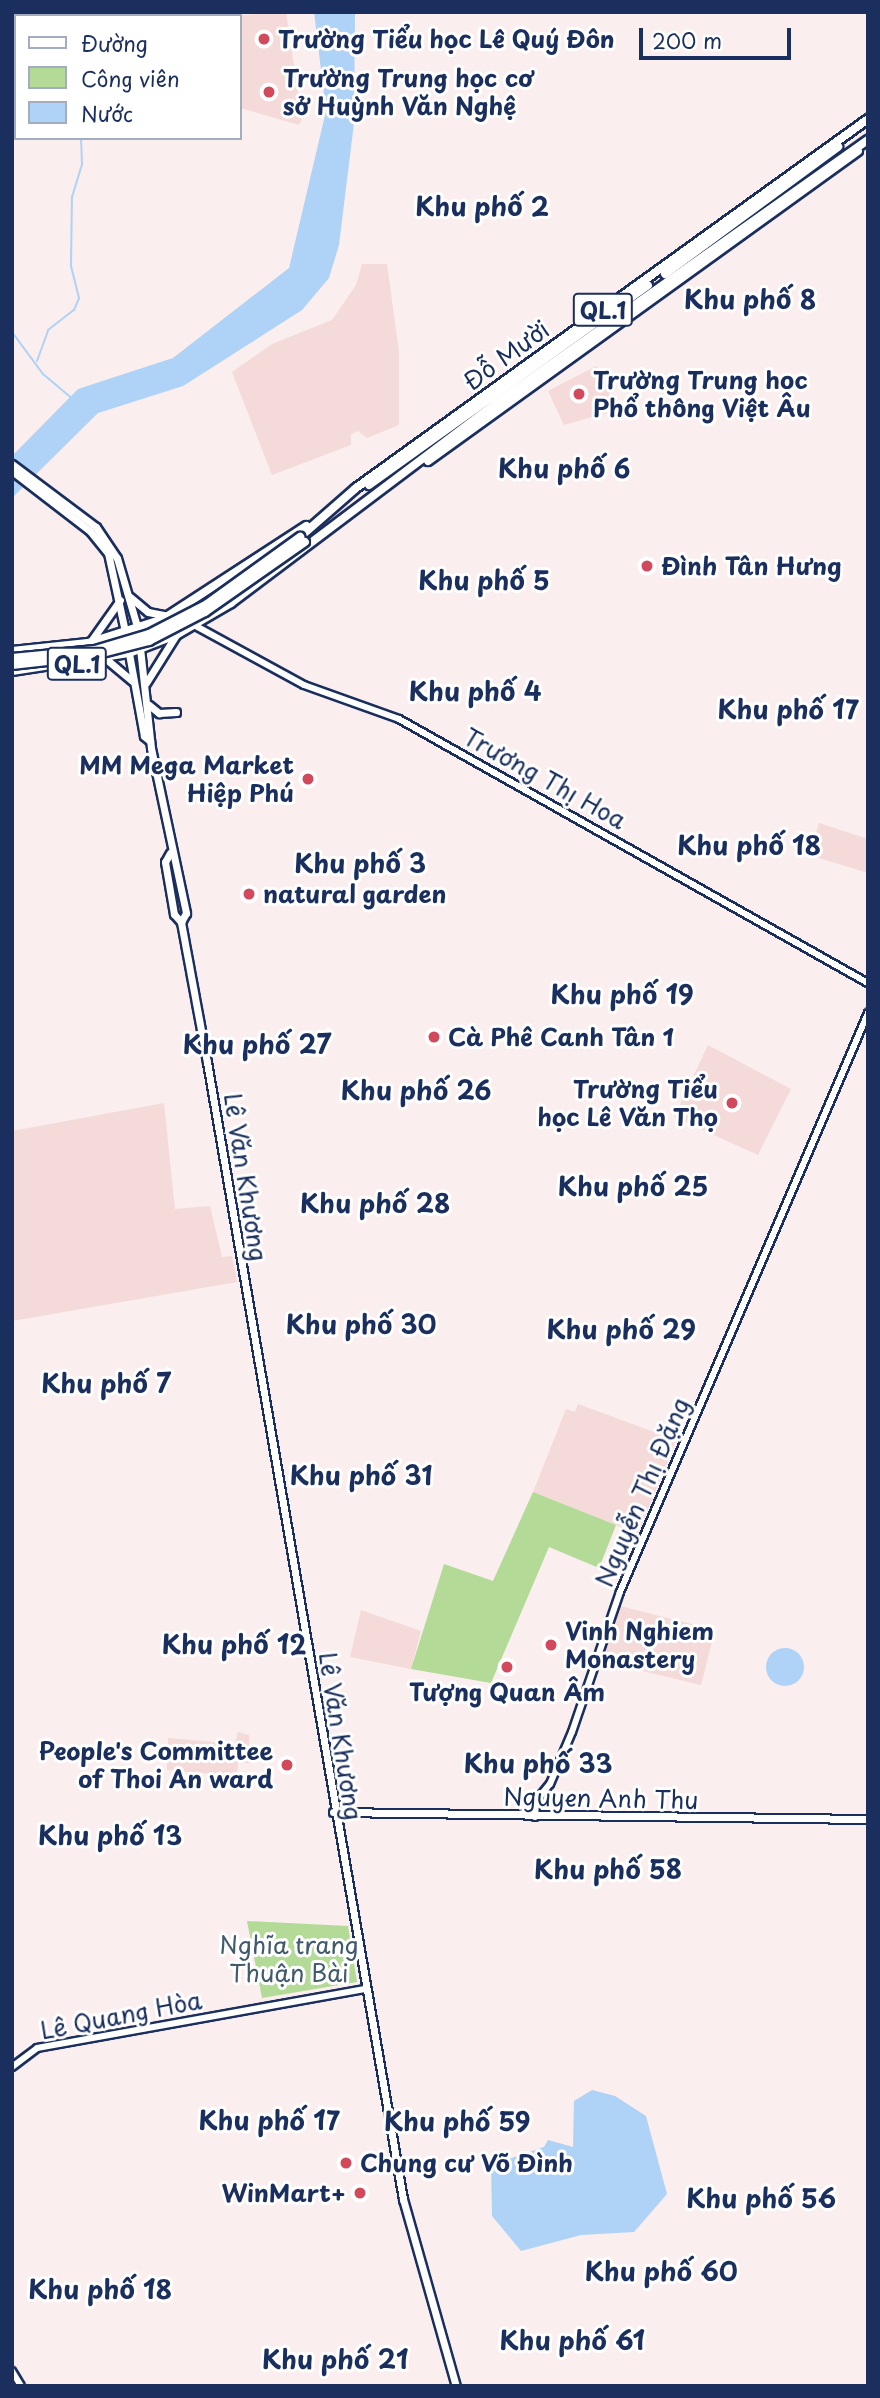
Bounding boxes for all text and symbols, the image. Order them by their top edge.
legend [14,14,242,140]
scale bar [642,14,794,58]
text: 200 m [652,24,722,56]
place label: Trường Tiểu học Lê Quý Đôn [278,25,620,53]
text: Đường [81,27,148,59]
marker: Trường Tiểu học Lê Quý Đôn [256,31,272,47]
text: Công viên [81,62,180,94]
place label: Trường Trung học cơ sở Huỳnh Văn Nghệ [283,64,535,120]
marker: Trường Trung học cơ sở Huỳnh Văn Nghệ [261,84,277,100]
text: Nước [81,97,133,129]
district label: Khu phố 2 [415,190,549,222]
district label: Khu phố 8 [684,283,816,315]
road number: QL.1 [572,290,634,330]
street label: Đỗ Mười [457,314,555,396]
place label: Trường Trung học Phổ thông Việt Âu [593,366,812,422]
marker: Trường Trung học Phổ thông Việt Âu [571,386,587,402]
district label: Khu phố 6 [497,452,631,484]
place label: Đình Tân Hưng [661,552,843,580]
marker: Đình Tân Hưng [639,558,655,574]
district label: Khu phố 5 [418,564,550,596]
road number: QL.1 [46,644,108,684]
district label: Khu phố 4 [408,675,542,707]
district label: Khu phố 17 [717,693,859,725]
street label: Trương Thị Hoa [459,721,631,835]
place label: MM Mega Market Hiệp Phú [78,751,294,807]
marker: MM Mega Market Hiệp Phú [300,771,316,787]
district label: Khu phố 18 [677,829,821,861]
district label: Khu phố 3 [294,847,426,879]
place label: natural garden [263,880,448,908]
marker: natural garden [241,886,257,902]
district label: Khu phố 19 [550,978,694,1010]
place label: Cà Phê Canh Tân 1 [448,1023,675,1051]
district label: Khu phố 27 [183,1028,331,1060]
marker: Cà Phê Canh Tân 1 [426,1029,442,1045]
district label: Khu phố 26 [341,1074,491,1106]
place label: Trường Tiểu học Lê Văn Thọ [534,1075,718,1131]
street label: Lê Văn Khương [218,1090,274,1264]
marker: Trường Tiểu học Lê Văn Thọ [724,1095,740,1111]
district label: Khu phố 25 [558,1170,708,1202]
district label: Khu phố 28 [300,1187,450,1219]
district label: Khu phố 30 [285,1308,437,1340]
district label: Khu phố 29 [546,1313,696,1345]
district label: Khu phố 7 [41,1367,171,1399]
street label: Nguyễn Thị Đặng [589,1393,695,1591]
district label: Khu phố 31 [289,1459,433,1491]
place label: Vinh Nghiem Monastery [565,1617,716,1673]
district label: Khu phố 12 [161,1628,307,1660]
marker: Vinh Nghiem Monastery [543,1637,559,1653]
street label: Lê Văn Khương [313,1649,369,1823]
marker: Tượng Quan Âm [499,1659,515,1675]
place label: Tượng Quan Âm [409,1678,605,1706]
place label: People's Committee of Thoi An ward [39,1737,273,1793]
district label: Khu phố 33 [463,1747,613,1779]
marker: People's Committee of Thoi An ward [279,1757,295,1773]
street label: Nguyen Anh Thu [503,1782,699,1814]
district label: Khu phố 13 [38,1819,182,1851]
district label: Khu phố 58 [534,1853,682,1885]
park label: Nghĩa trang Thuận Bài [220,1931,358,1987]
street label: Lê Quang Hòa [37,1985,205,2045]
district label: Khu phố 17 [198,2104,340,2136]
district label: Khu phố 59 [383,2105,531,2137]
place label: Chung cư Võ Đình [360,2149,575,2177]
marker: Chung cư Võ Đình [338,2155,354,2171]
place label: WinMart+ [221,2179,346,2207]
district label: Khu phố 56 [686,2182,836,2214]
marker: WinMart+ [352,2185,368,2201]
district label: Khu phố 60 [584,2255,738,2287]
district label: Khu phố 18 [28,2273,172,2305]
district label: Khu phố 61 [499,2324,645,2356]
district label: Khu phố 21 [262,2343,408,2375]

